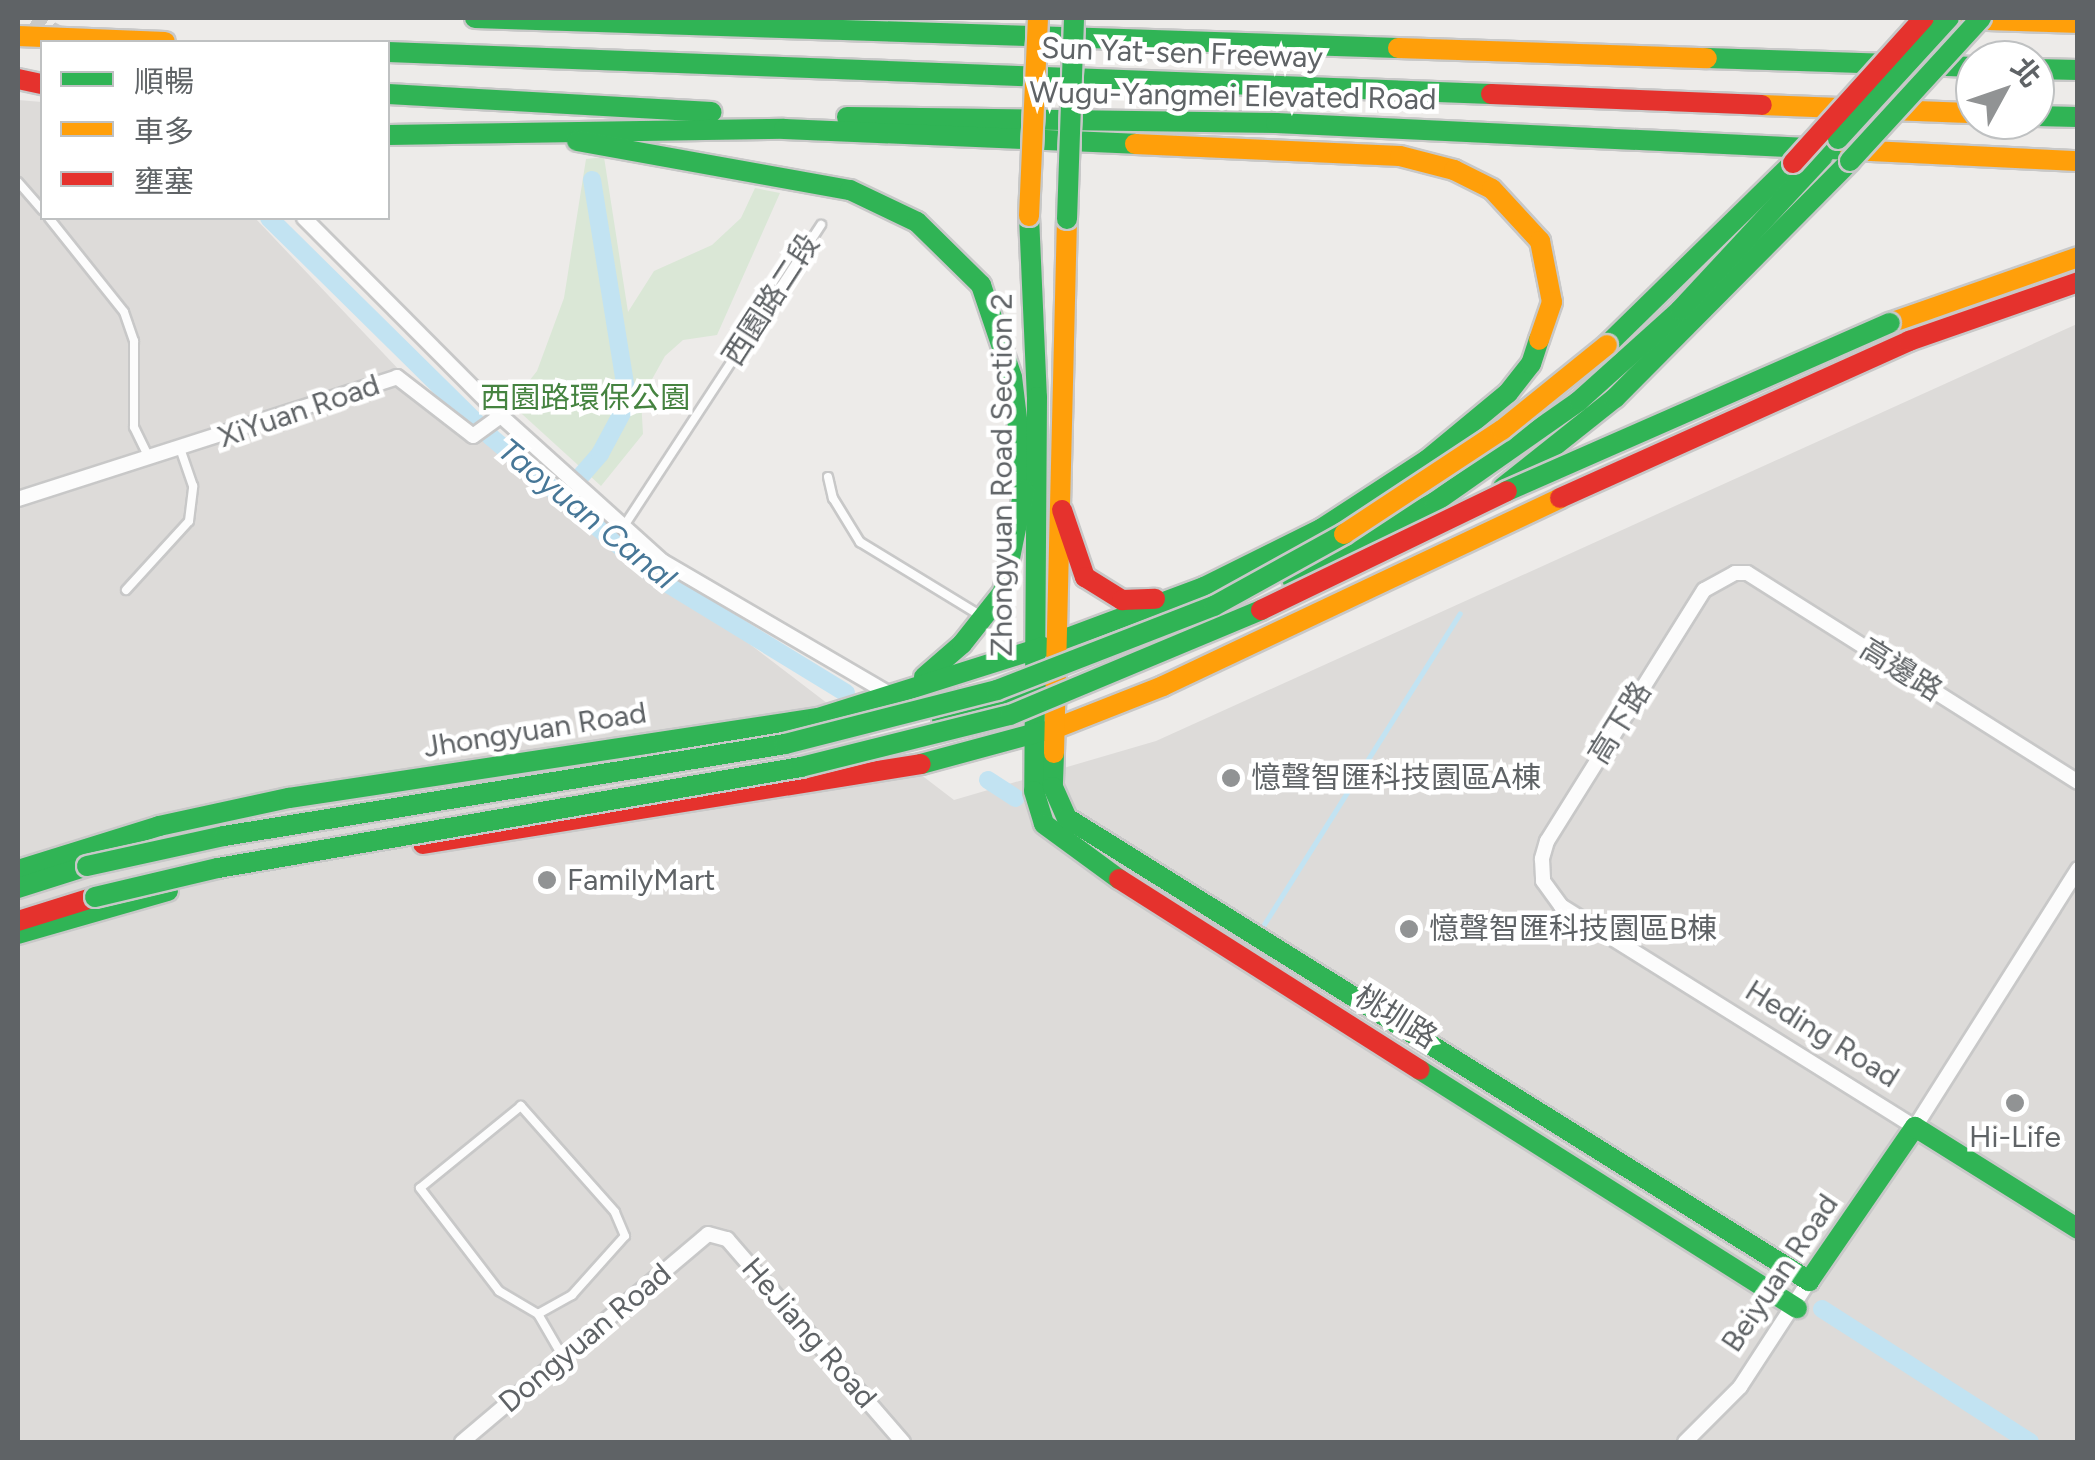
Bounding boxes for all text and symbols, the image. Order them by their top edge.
street label: Sun Yat-sen Freeway [1041,30,1323,76]
legend [40,40,390,220]
north arrow [1955,40,2055,140]
text: 北 [2004,50,2048,94]
text: 順暢 [134,63,194,100]
street label: Wugu-Yangmei Elevated Road [1029,74,1437,118]
text: 車多 [134,113,194,150]
text: 壅塞 [134,163,194,200]
street label: 西園路二段 [715,227,827,373]
street label: Zhongyuan Road Section 2 [984,293,1020,657]
street label: XiYuan Road [214,367,384,455]
park label: 西園路環保公園 [480,380,690,416]
water label: Taoyuan Canal [490,431,684,597]
street label: 高邊路 [1853,631,1949,709]
street label: 高下路 [1581,675,1659,771]
street label: Jhongyuan Road [421,695,649,765]
place label: 憶聲智匯科技園區A棟 [1251,760,1541,796]
marker: 憶聲智匯科技園區A棟 [1220,767,1242,789]
place label: FamilyMart [567,862,715,898]
marker: FamilyMart [536,869,558,891]
place label: 憶聲智匯科技園區B棟 [1429,911,1717,947]
marker: 憶聲智匯科技園區B棟 [1398,918,1420,940]
street label: Heding Road [1739,973,1905,1095]
street label: 桃圳路 [1348,978,1444,1056]
marker: Hi-Life [2004,1092,2026,1114]
place label: Hi-Life [1969,1119,2061,1155]
street label: Beiyuan Road [1714,1187,1846,1359]
street label: HeJiang Road [734,1250,884,1416]
street label: Dongyuan Road [492,1256,678,1420]

